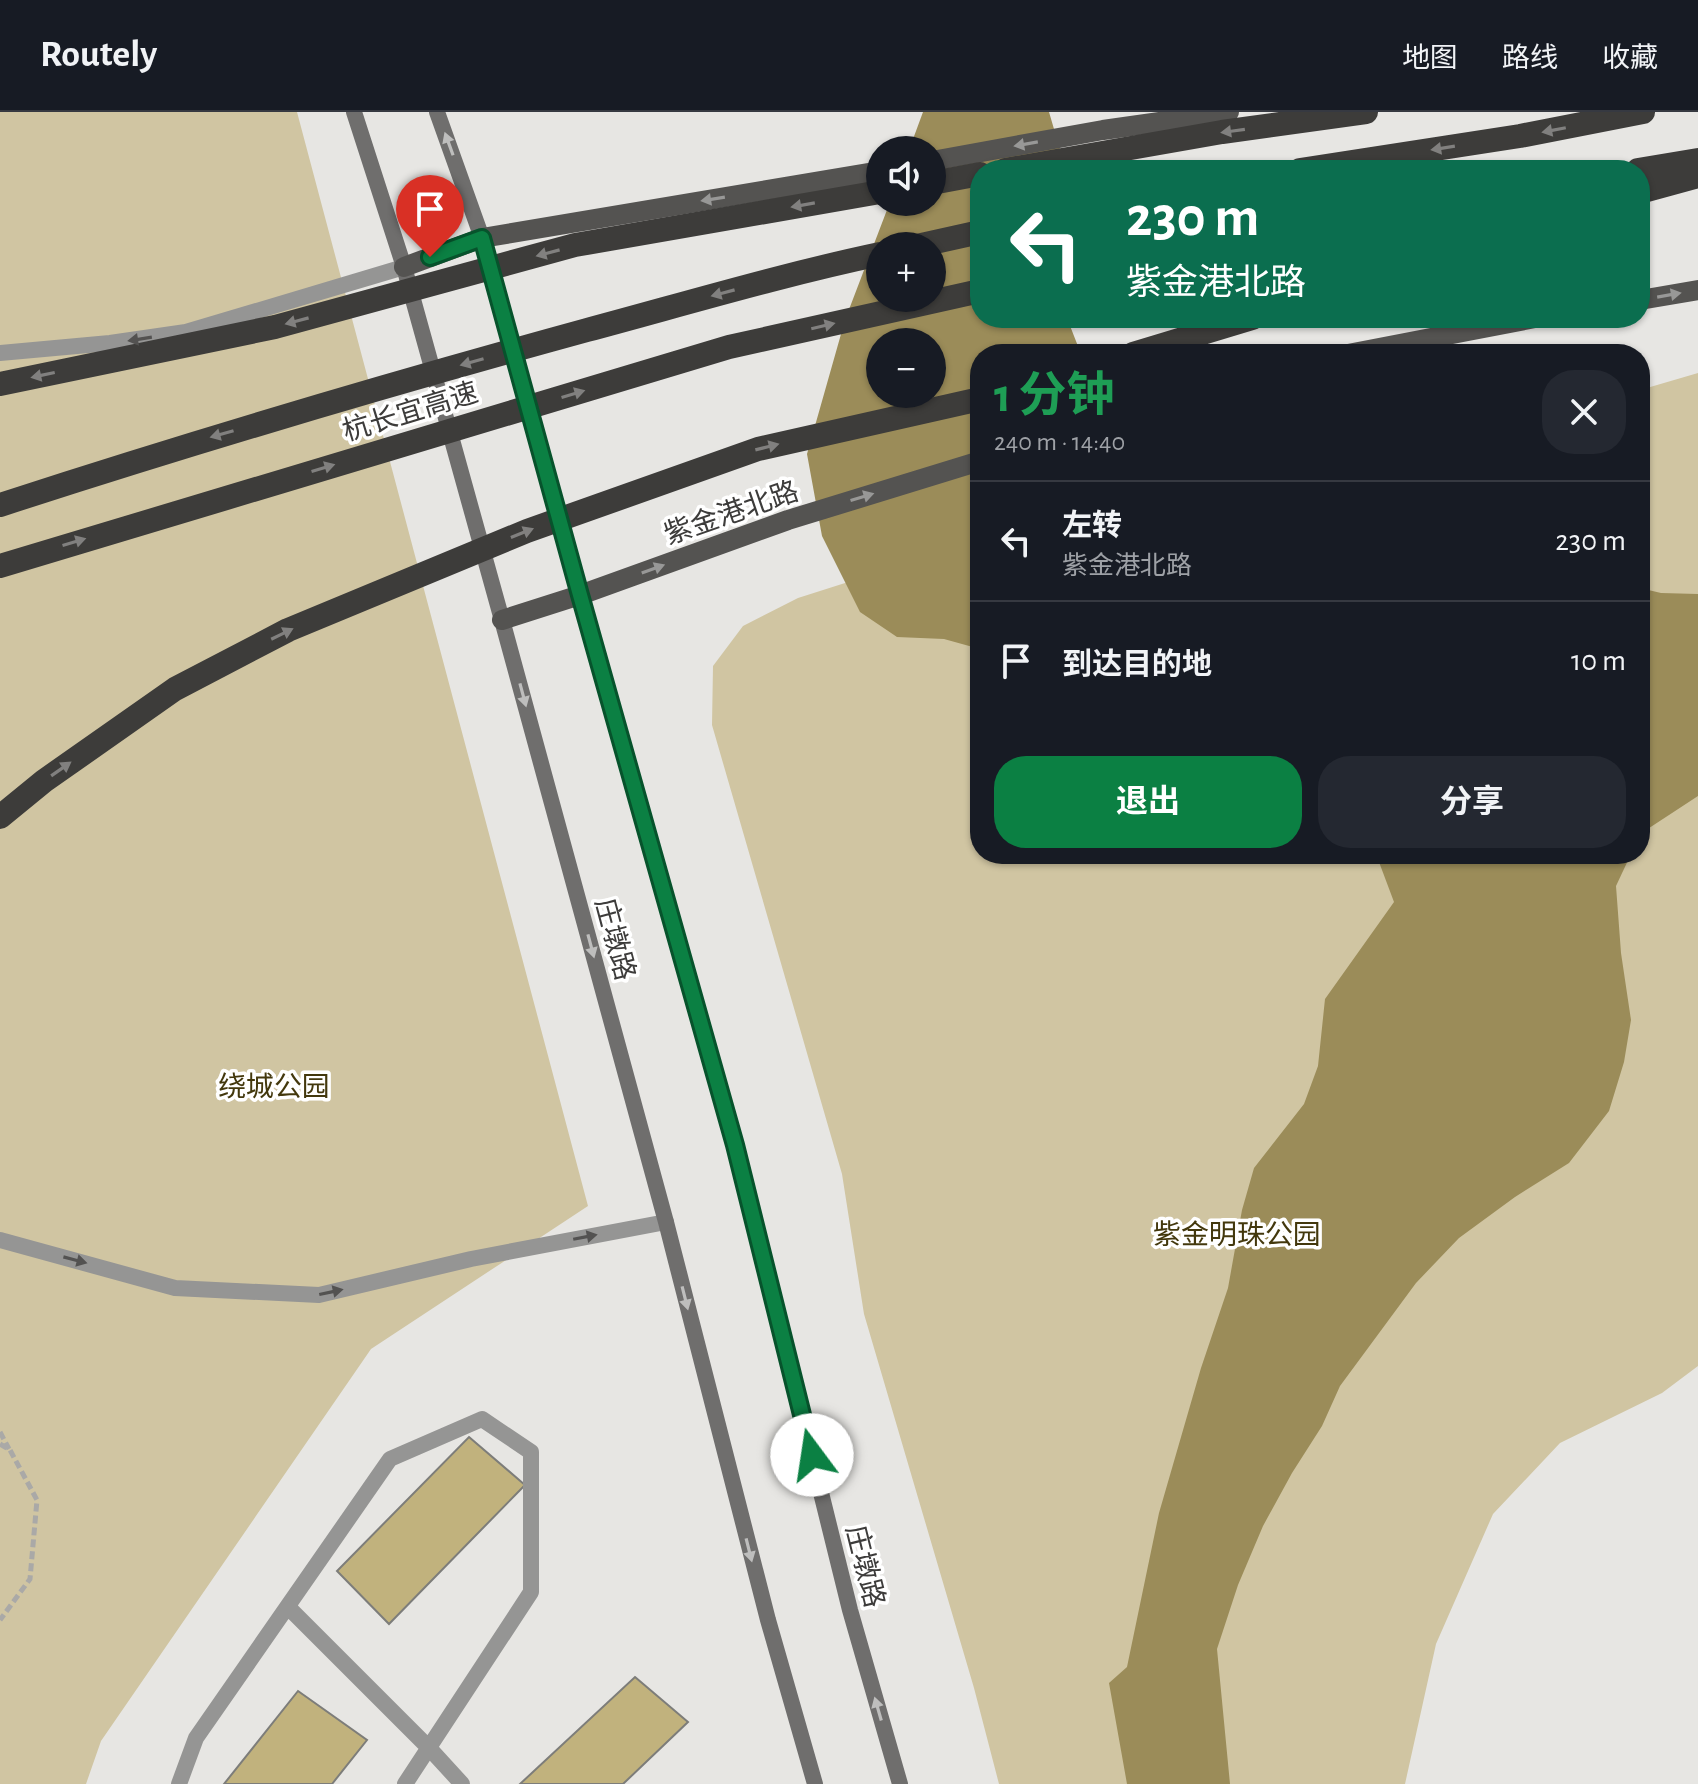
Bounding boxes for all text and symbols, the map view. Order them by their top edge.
text: Routely [40,36,157,74]
text: 地图 [1402,45,1458,73]
text: 路线 [1502,45,1558,73]
text: 收藏 [1602,45,1658,73]
one-way arrow [1541,124,1566,136]
one-way arrow [1220,125,1245,138]
one-way arrow [442,132,454,156]
map controls [866,136,946,408]
button: sound [866,136,946,216]
one-way arrow [1014,139,1039,151]
one-way arrow [1430,142,1455,155]
pin [396,175,464,257]
icon: arrive [408,187,452,231]
text: 230 m [1126,190,1259,246]
icon: left [994,192,1098,296]
one-way arrow [700,193,725,206]
one-way arrow [790,200,815,212]
button: + [866,232,946,312]
one-way arrow [535,247,560,259]
text: 紫金港北路 [1126,265,1306,301]
one-way arrow [710,287,734,300]
one-way arrow [1657,288,1682,301]
one-way arrow [284,315,308,328]
one-way arrow [811,319,836,332]
button: − [866,328,946,408]
one-way arrow [127,333,152,346]
one-way arrow [460,356,484,369]
one-way arrow [30,370,55,382]
button: close [1542,370,1626,454]
text: 1 分钟 [994,373,1115,421]
street label: 杭长宜高速 [339,377,482,447]
one-way arrow [561,387,585,400]
one-way arrow [210,428,234,441]
text: 240 m · 14:40 [994,429,1125,455]
one-way arrow [755,441,780,453]
one-way arrow [312,461,336,474]
street label: 紫金港北路 [660,476,802,550]
one-way arrow [851,490,875,503]
text: 左转 [1062,511,1122,541]
icon: left [994,519,1038,563]
one-way arrow [510,526,534,539]
text: 230 m [1555,526,1626,556]
one-way arrow [63,535,87,548]
text: 紫金港北路 [1062,553,1192,579]
one-way arrow [641,562,665,575]
one-way arrow [271,627,294,640]
icon: arrive [994,639,1038,683]
text: 10 m [1571,646,1626,676]
text: 到达目的地 [1062,650,1212,680]
one-way arrow [517,683,529,708]
button: 退出 [994,756,1302,848]
button: 分享 [1318,756,1626,848]
one-way arrow [50,761,71,777]
street label: 庄墩路 [590,895,640,984]
one-way arrow [585,934,597,959]
park label: 绕城公园 [218,1072,330,1102]
park label: 紫金明珠公园 [1153,1220,1321,1250]
one-way arrow [573,1231,598,1243]
one-way arrow [63,1255,88,1267]
one-way arrow [319,1285,344,1298]
one-way arrow [679,1285,691,1310]
position arrow [770,1413,854,1497]
street label: 庄墩路 [840,1522,890,1611]
one-way arrow [744,1537,756,1562]
one-way arrow [871,1697,884,1721]

